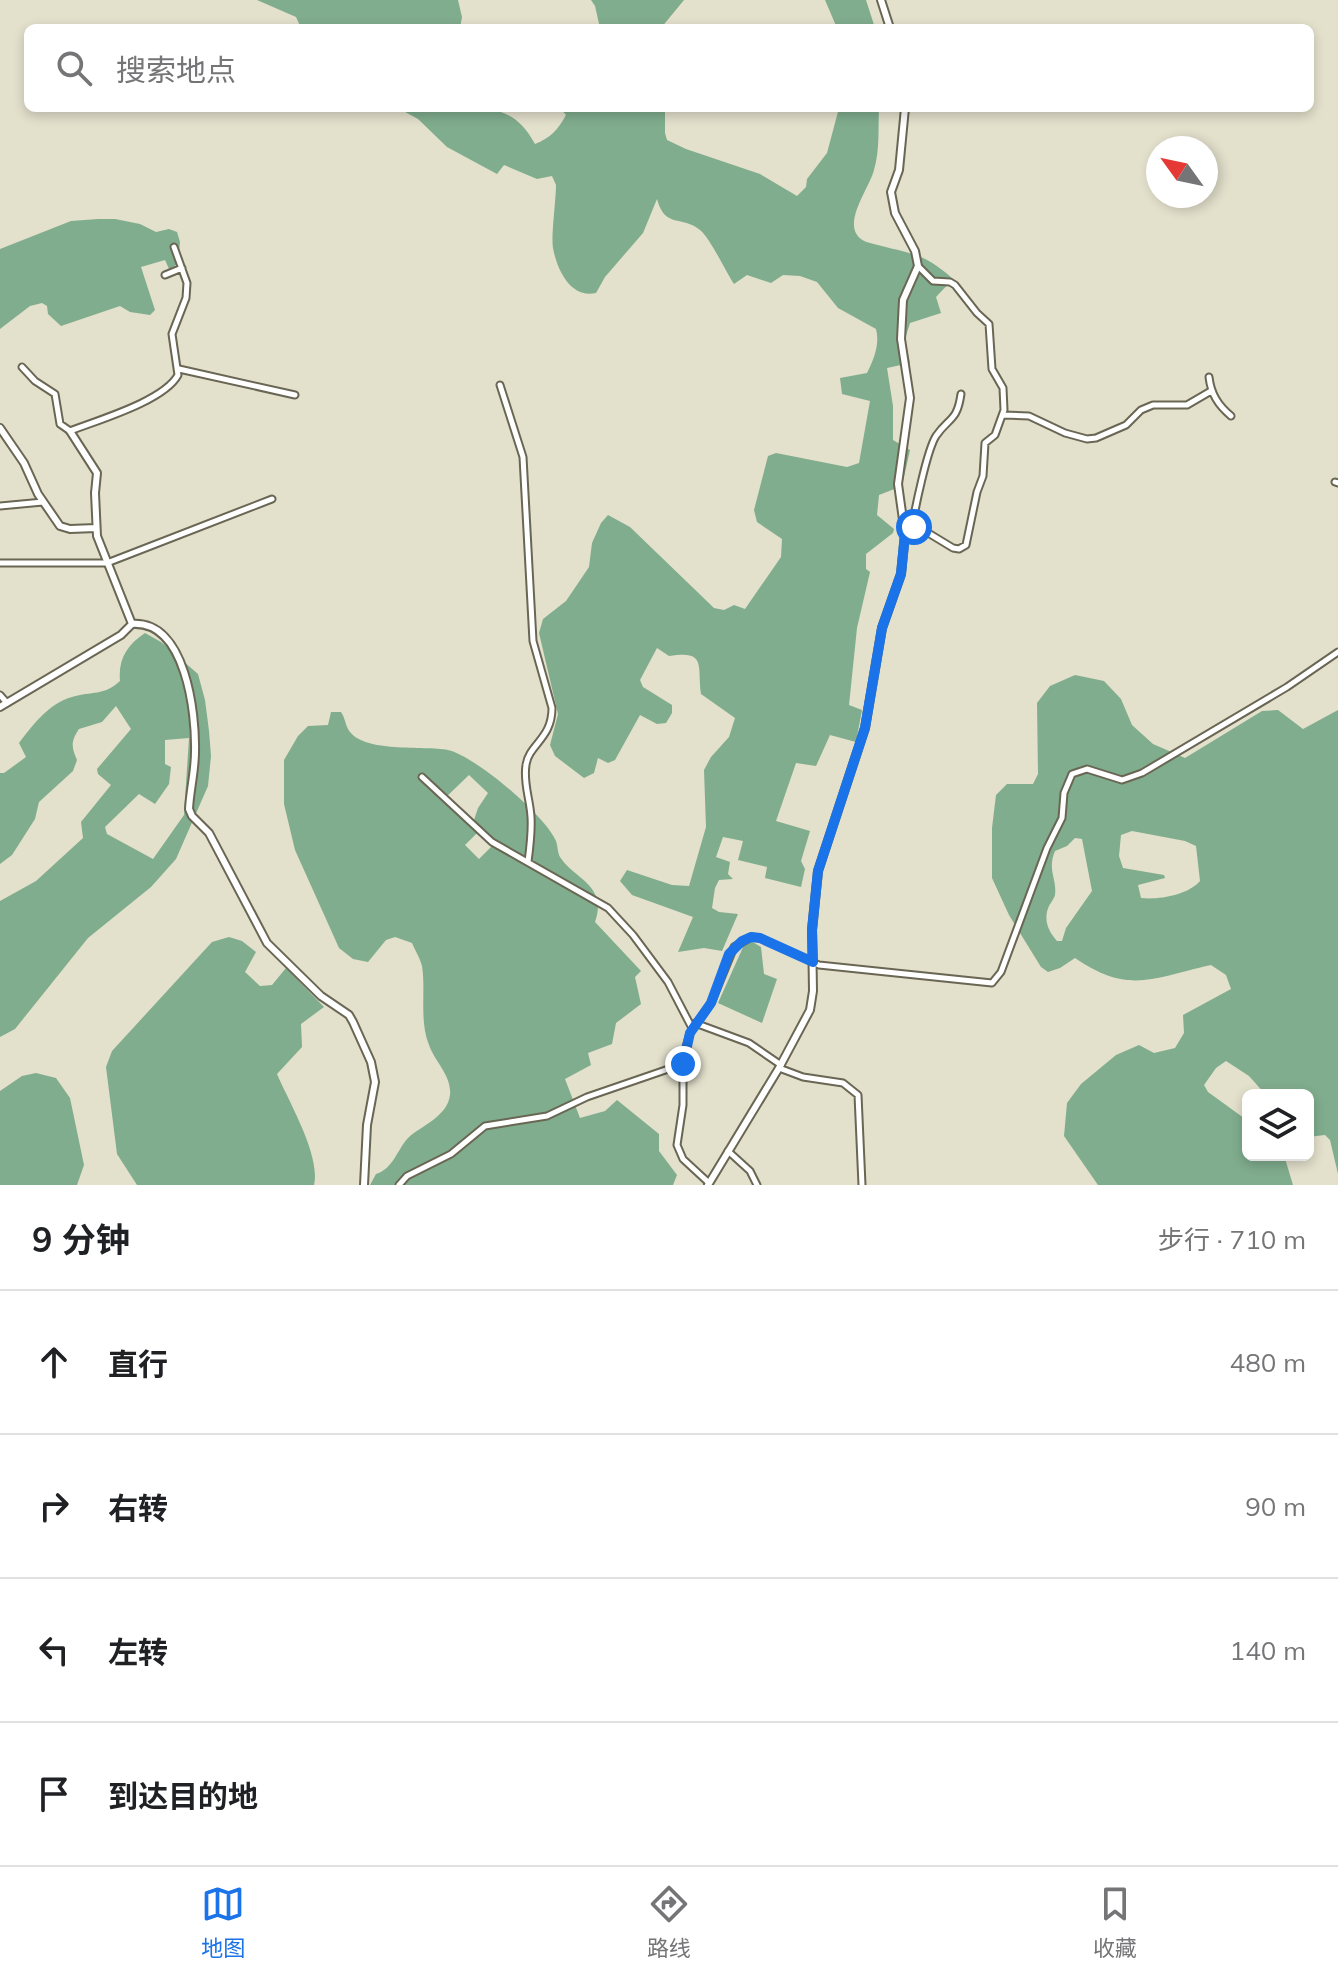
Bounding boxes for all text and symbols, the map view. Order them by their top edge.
search box [24,24,1314,112]
icon: search [52,46,96,90]
text: 搜索地点 [116,51,236,89]
north arrow [1146,136,1218,208]
route start [896,509,932,545]
route end [665,1046,701,1082]
map controls [1242,1089,1314,1161]
button: layers [1242,1089,1314,1161]
text: 9 分钟 [32,1218,130,1261]
text: 步行 · 710 m [1158,1223,1306,1256]
icon: ahead [32,1340,76,1384]
text: 直行 [108,1345,168,1383]
text: 480 m [1230,1346,1306,1379]
icon: right [32,1484,76,1528]
text: 右转 [108,1489,168,1527]
text: 90 m [1245,1490,1306,1523]
icon: left [32,1628,76,1672]
text: 左转 [108,1633,168,1671]
text: 140 m [1230,1634,1306,1667]
icon: arrive [32,1772,76,1816]
text: 到达目的地 [108,1777,258,1815]
tab: 地图 [201,1882,245,1962]
tab: 路线 [647,1882,691,1962]
tab: 收藏 [1093,1882,1137,1962]

